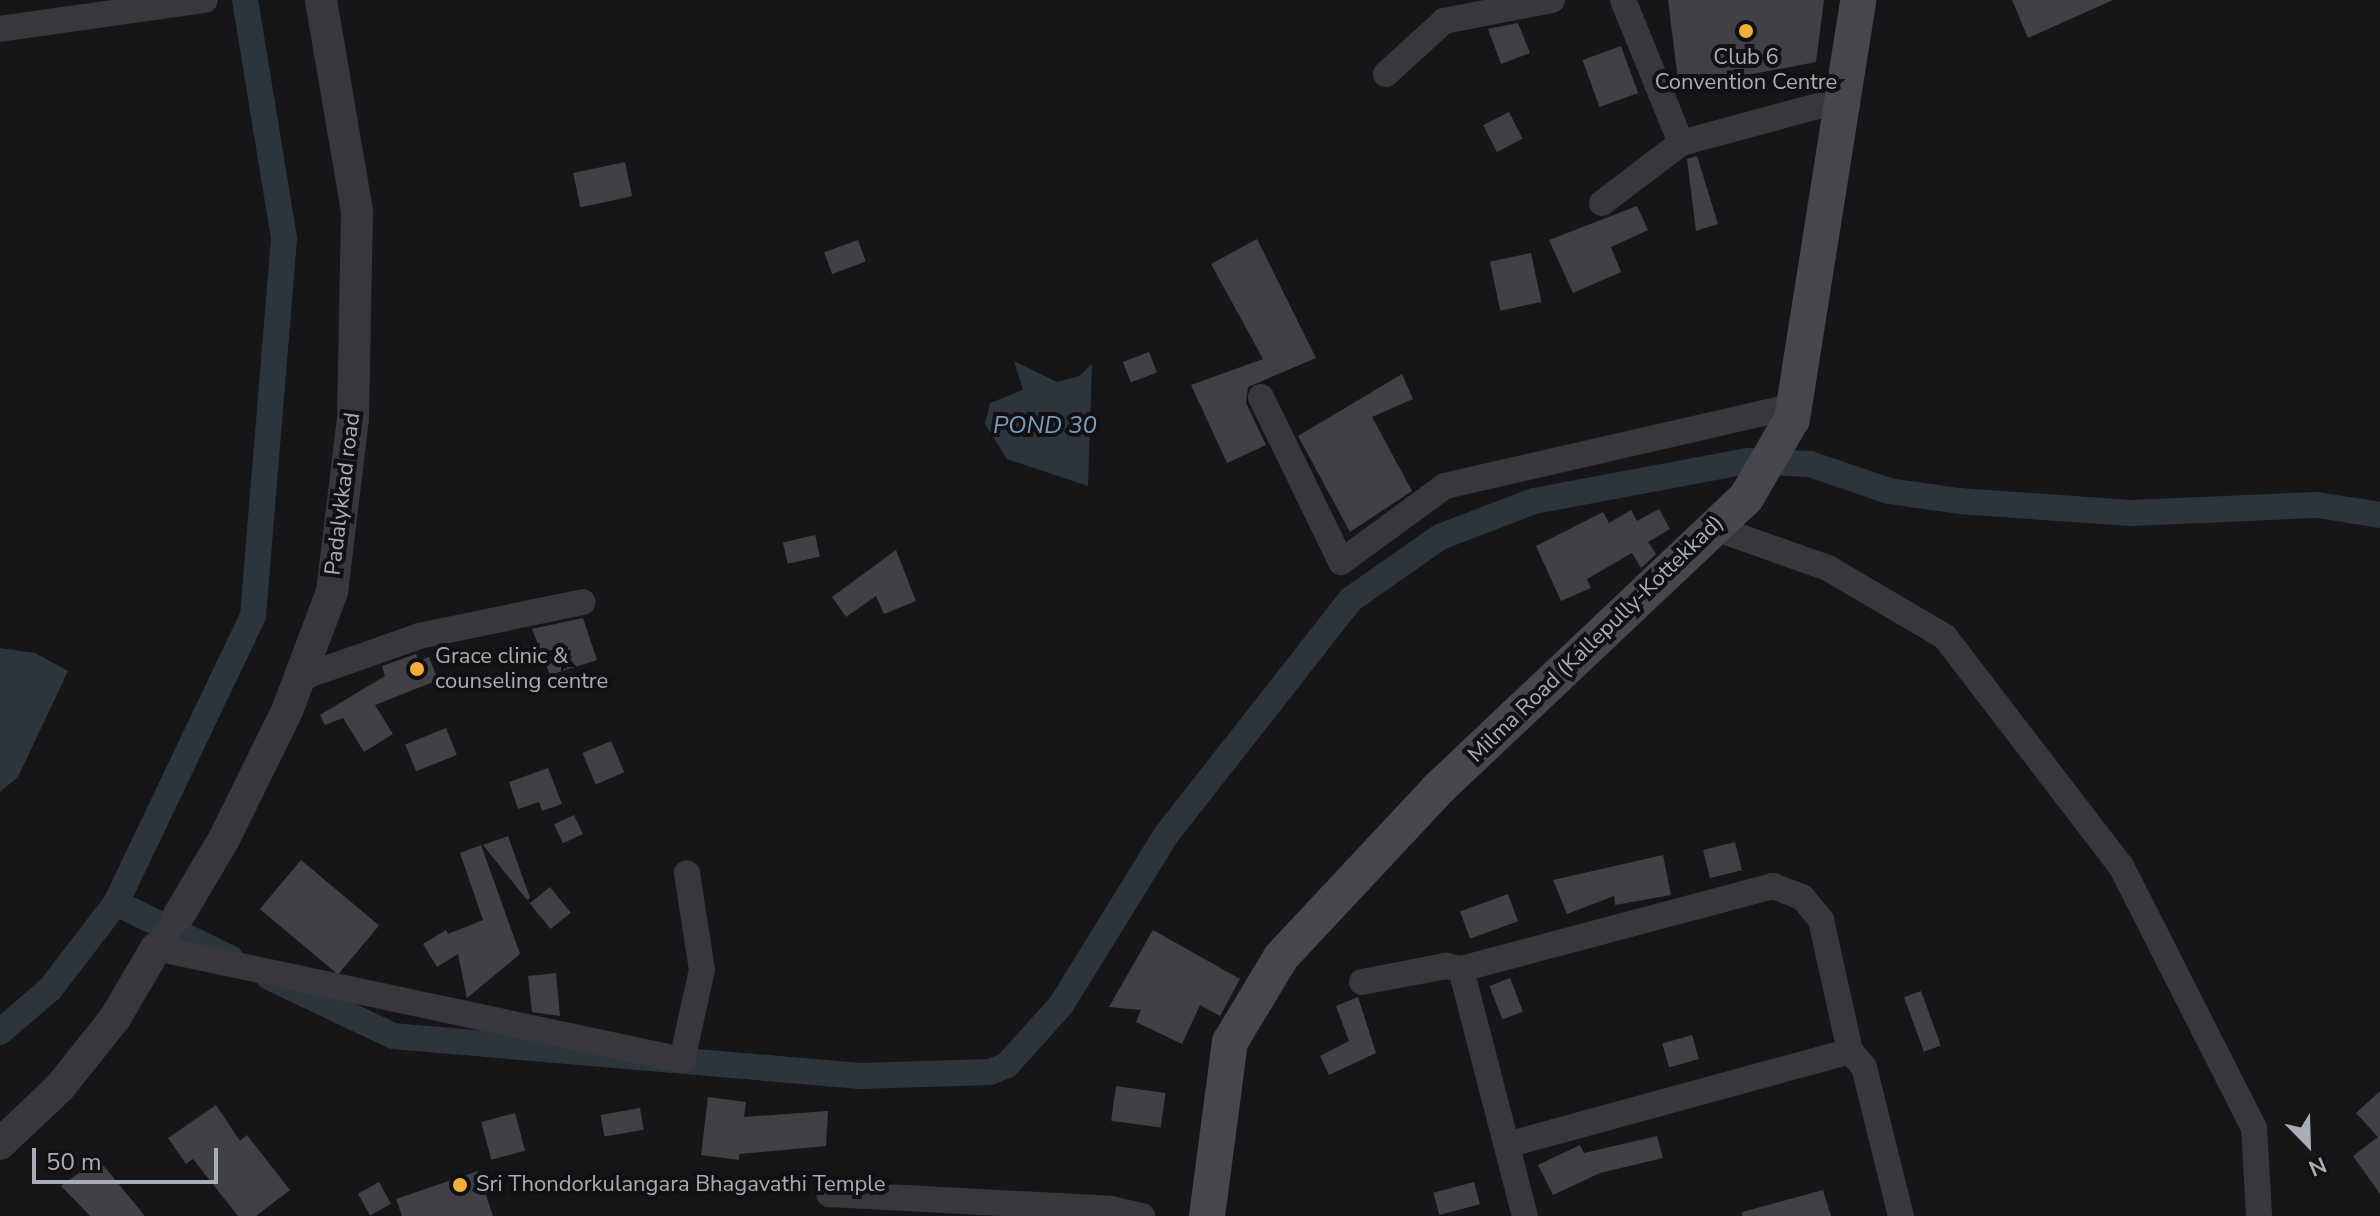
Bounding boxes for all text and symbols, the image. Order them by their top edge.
marker: Club 6 Convention Centre [1737,22,1755,40]
place label: Club 6 Convention Centre [1655,44,1837,96]
street label: Padalykkad road [320,411,366,577]
water label: POND 30 [993,412,1097,440]
street label: Milma Road (Kallepully-Kottekkad) [1463,510,1729,768]
place label: Grace clinic & counseling centre [435,643,608,694]
marker: Grace clinic & counseling centre [406,658,428,680]
north arrow [2268,1104,2348,1184]
scale bar [36,1132,222,1182]
text: 50 m [46,1146,102,1178]
text: N [2304,1149,2331,1183]
place label: Sri Thondorkulangara Bhagavathi Temple [476,1172,885,1198]
marker: Sri Thondorkulangara Bhagavathi Temple [451,1176,469,1194]

